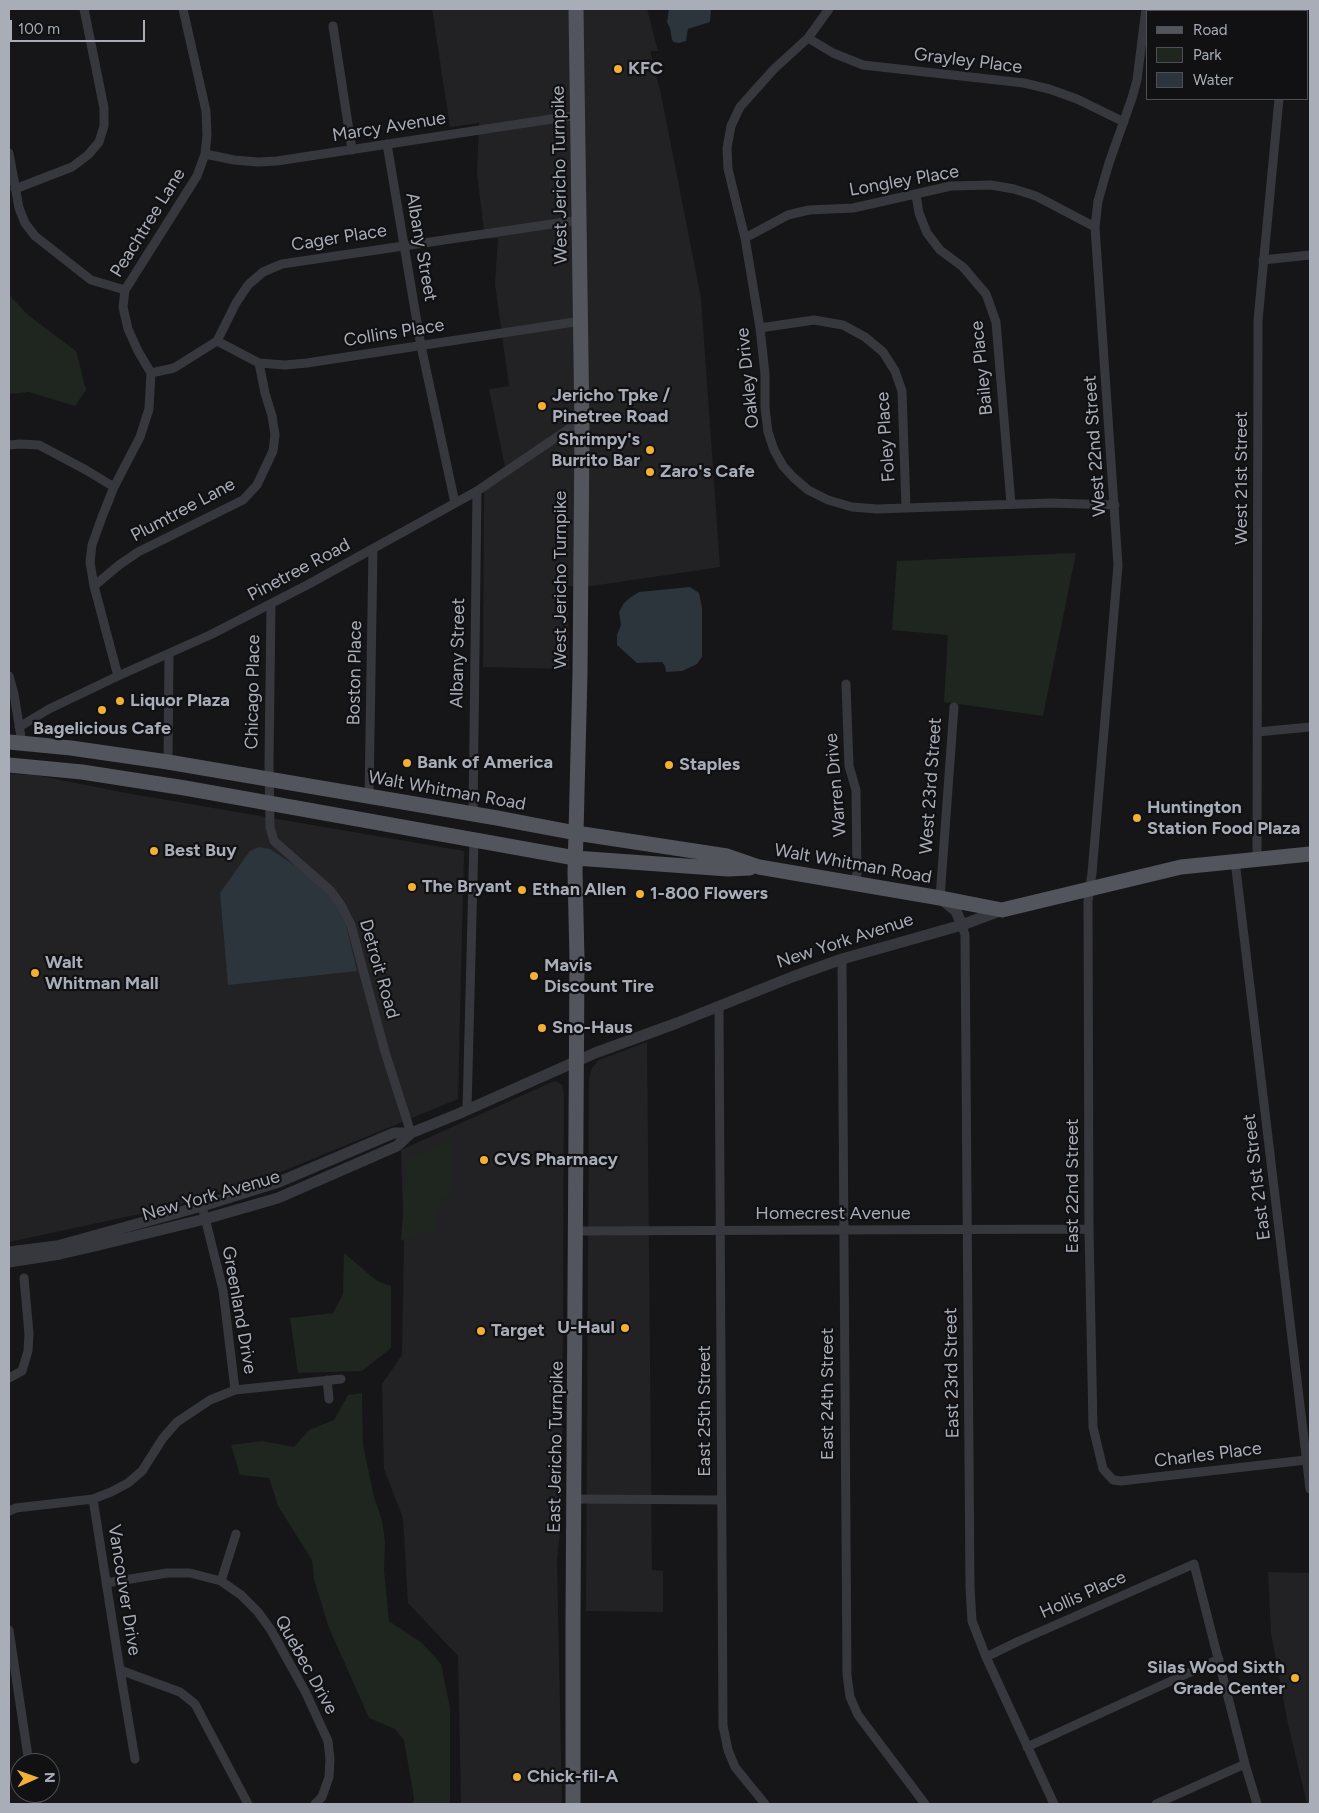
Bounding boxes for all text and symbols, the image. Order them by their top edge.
scale bar [12,10,148,42]
legend [1146,10,1309,100]
text: 100 m [18,20,60,38]
text: Road [1193,21,1228,39]
street label: Grayley Place [913,44,1023,78]
text: Park [1193,46,1222,64]
place label: KFC [628,58,663,80]
marker: KFC [612,63,624,75]
text: Water [1193,71,1233,89]
street label: West Jericho Turnpike [548,86,572,264]
street label: Marcy Avenue [331,107,447,147]
street label: Longley Place [847,161,961,201]
street label: Peachtree Lane [106,165,190,281]
street label: Albany Street [401,191,441,303]
street label: Cager Place [290,220,388,256]
street label: Collins Place [342,314,446,352]
street label: Bailey Place [966,320,998,416]
street label: Oakley Drive [732,327,764,429]
street label: West 22nd Street [1079,375,1111,517]
place label: Jericho Tpke / Pinetree Road [552,385,670,428]
street label: Foley Place [872,391,900,483]
marker: Jericho Tpke / Pinetree Road [536,400,548,412]
street label: West 21st Street [1231,411,1253,545]
place label: Shrimpy's Burrito Bar [551,429,640,472]
marker: Shrimpy's Burrito Bar [644,444,656,456]
place label: Zaro's Cafe [660,461,755,483]
marker: Zaro's Cafe [644,466,656,478]
street label: Plumtree Lane [127,473,239,547]
street label: West Jericho Turnpike [550,491,572,669]
street label: Pinetree Road [244,534,354,606]
street label: Albany Street [446,598,470,708]
street label: Boston Place [343,620,367,726]
street label: Chicago Place [241,634,265,750]
place label: Liquor Plaza [130,690,230,712]
marker: Liquor Plaza [114,695,126,707]
marker: Bagelicious Cafe [96,704,108,716]
street label: West 23rd Street [915,717,947,855]
place label: Bagelicious Cafe [33,718,171,740]
street label: Warren Drive [821,732,851,838]
place label: Bank of America [417,752,553,774]
place label: Staples [679,754,740,776]
marker: Bank of America [401,757,413,769]
marker: Staples [663,759,675,771]
street label: Walt Whitman Road [367,767,527,815]
place label: Huntington Station Food Plaza [1147,797,1300,840]
marker: Huntington Station Food Plaza [1131,812,1143,824]
place label: Best Buy [164,840,237,862]
street label: Walt Whitman Road [773,840,933,888]
marker: Best Buy [148,845,160,857]
place label: The Bryant [422,876,512,898]
place label: Ethan Allen [532,879,626,901]
marker: The Bryant [406,881,418,893]
place label: 1-800 Flowers [650,883,768,905]
marker: Ethan Allen [516,884,528,896]
marker: 1-800 Flowers [634,888,646,900]
street label: New York Avenue [774,909,916,973]
street label: Detroit Road [355,917,403,1021]
place label: Walt Whitman Mall [45,952,159,994]
place label: Mavis Discount Tire [544,955,654,998]
marker: Walt Whitman Mall [29,967,41,979]
marker: Mavis Discount Tire [528,970,540,982]
place label: Sno-Haus [552,1017,633,1039]
marker: Sno-Haus [536,1022,548,1034]
street label: East 21st Street [1239,1113,1275,1241]
street label: East 22nd Street [1062,1118,1084,1254]
place label: CVS Pharmacy [494,1149,618,1171]
marker: CVS Pharmacy [478,1154,490,1166]
street label: New York Avenue [140,1166,282,1226]
street label: Homecrest Avenue [755,1203,911,1225]
street label: Greenland Drive [217,1244,261,1376]
street label: East 23rd Street [940,1307,964,1439]
place label: U-Haul [557,1317,615,1339]
place label: Target [491,1320,545,1342]
marker: U-Haul [619,1322,631,1334]
marker: Target [475,1325,487,1337]
street label: East 24th Street [817,1328,839,1460]
street label: East 25th Street [694,1345,716,1477]
street label: East Jericho Turnpike [544,1361,568,1533]
street label: Charles Place [1153,1438,1263,1472]
street label: Vancouver Drive [103,1523,145,1657]
street label: Hollis Place [1037,1566,1129,1624]
street label: Quebec Drive [270,1612,342,1718]
place label: Silas Wood Sixth Grade Center [1147,1657,1285,1700]
marker: Silas Wood Sixth Grade Center [1289,1672,1301,1684]
north arrow [10,1753,60,1803]
place label: Chick-fil-A [527,1766,618,1788]
marker: Chick-fil-A [511,1771,523,1783]
text: N [41,1772,58,1783]

